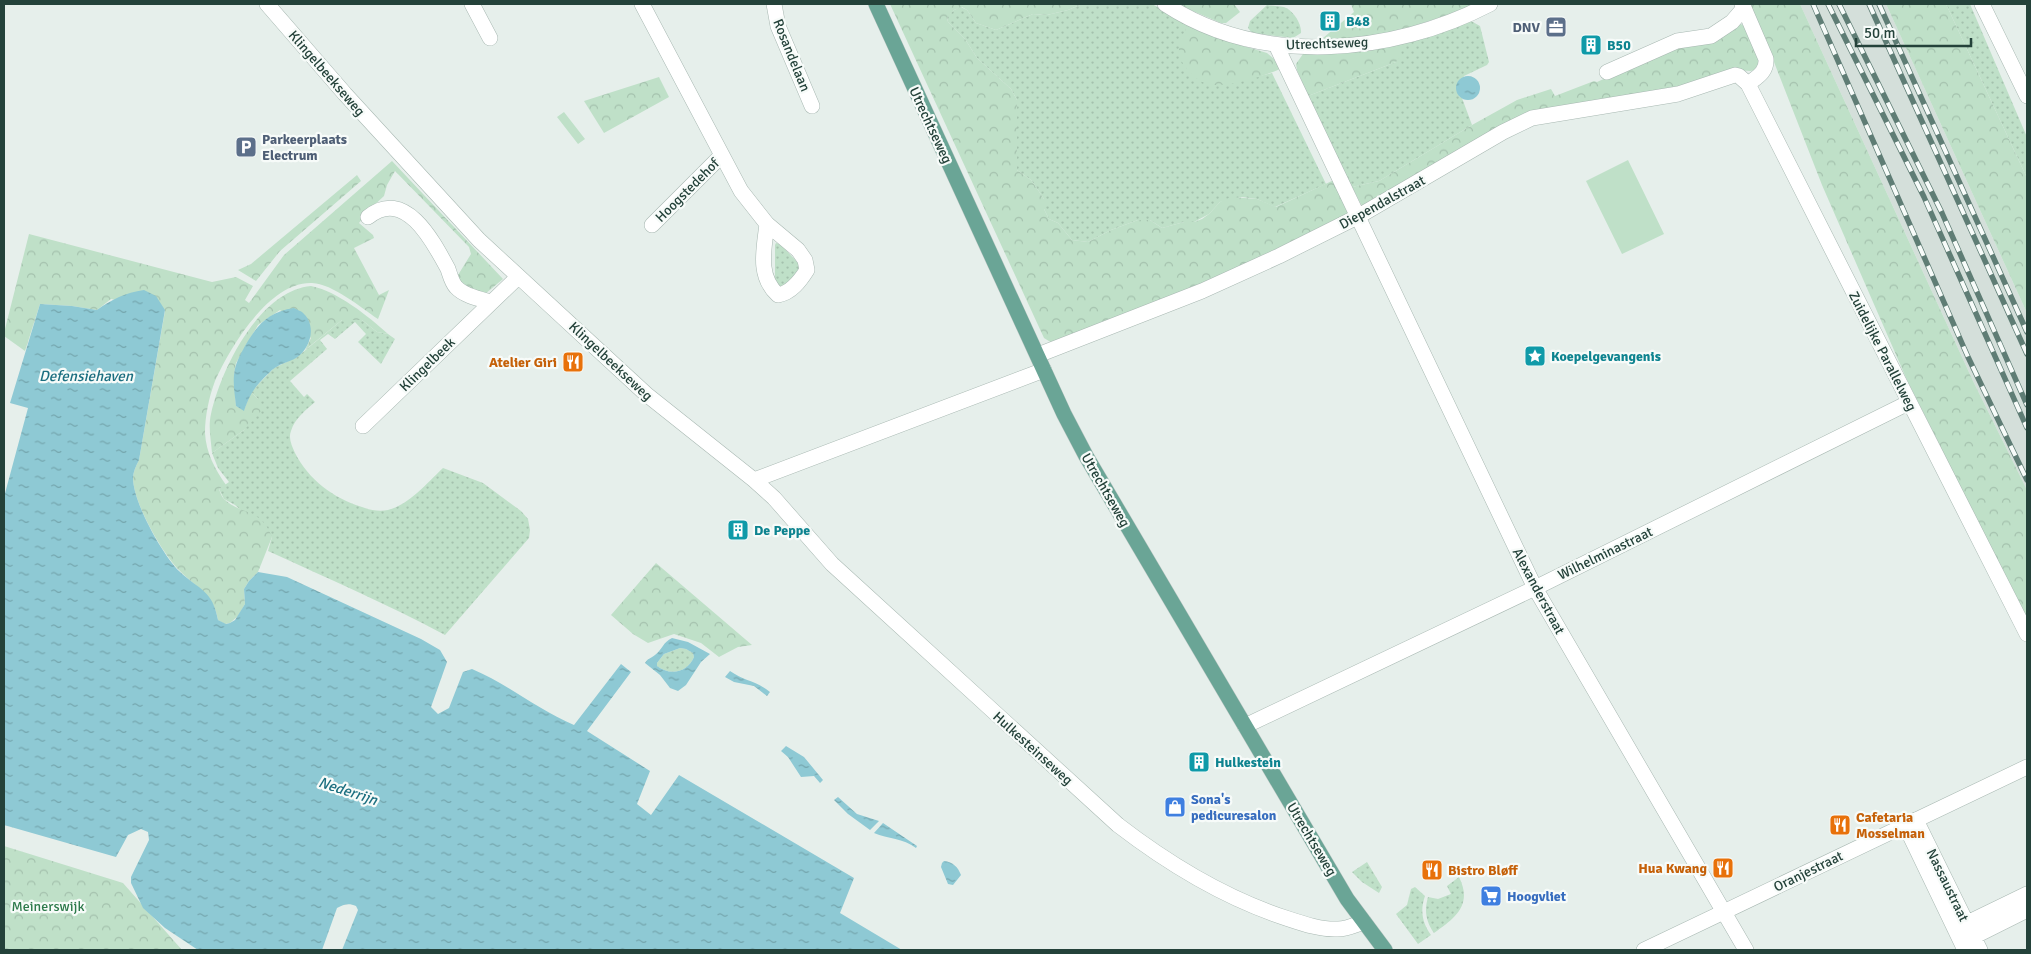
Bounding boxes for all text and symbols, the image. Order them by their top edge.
building icon: B48 [1318,9,1342,33]
place label: B48 [1346,13,1370,30]
office icon: DNV [1544,15,1568,39]
scale bar [1856,15,1971,47]
street label: Rosandelaan [769,16,814,94]
place label: DNV [1512,19,1541,36]
text: 50 m [1864,24,1895,42]
street label: Klingelbeekseweg [285,27,368,120]
building icon: B50 [1579,33,1603,57]
street label: Utrechtseweg [1285,34,1369,53]
place label: B50 [1607,37,1631,54]
street label: Utrechtseweg [905,84,956,166]
place label: Parkeerplaats Electrum [262,131,347,164]
parking icon: Parkeerplaats Electrum [234,135,258,159]
street label: Hoogstedehof [652,154,724,226]
street label: Diependalstraat [1336,172,1428,233]
street label: Zuidelijke Parallelweg [1845,289,1920,414]
street label: Klingelbeekseweg [565,318,656,404]
street label: Klingelbeek [396,334,459,395]
place icon: Koepelgevangenis [1523,344,1547,368]
place label: Koepelgevangenis [1551,348,1661,365]
restaurant icon: Atelier Giri [561,350,585,374]
place label: Atelier Giri [489,354,557,371]
water label: Defensiehaven [39,367,134,385]
street label: Utrechtseweg [1078,450,1134,530]
building icon: De Peppe [726,518,750,542]
place label: De Peppe [754,522,810,539]
street label: Wilhelminastraat [1555,523,1655,584]
street label: Alexanderstraat [1509,545,1568,637]
street label: Hulkesteinseweg [989,708,1076,789]
building icon: Hulkestein [1187,750,1211,774]
place label: Hulkestein [1215,754,1281,771]
water label: Nederrijn [316,773,381,809]
place label: Sona's pedicuresalon [1191,791,1277,824]
shop icon: Sona's pedicuresalon [1163,795,1187,819]
street label: Utrechtseweg [1283,799,1340,879]
place label: Cafetaria Mosselman [1856,809,1925,842]
restaurant icon: Cafetaria Mosselman [1828,813,1852,837]
street label: Nassaustraat [1923,846,1972,924]
street label: Oranjestraat [1771,847,1846,896]
restaurant icon: Hua Kwang [1711,856,1735,880]
restaurant icon: Bistro Bløff [1420,858,1444,882]
place label: Hua Kwang [1638,860,1707,877]
place label: Bistro Bløff [1448,862,1518,879]
supermarket icon: Hoogvliet [1479,884,1503,908]
place label: Hoogvliet [1507,888,1567,905]
park label: Meinerswijk [11,898,85,915]

